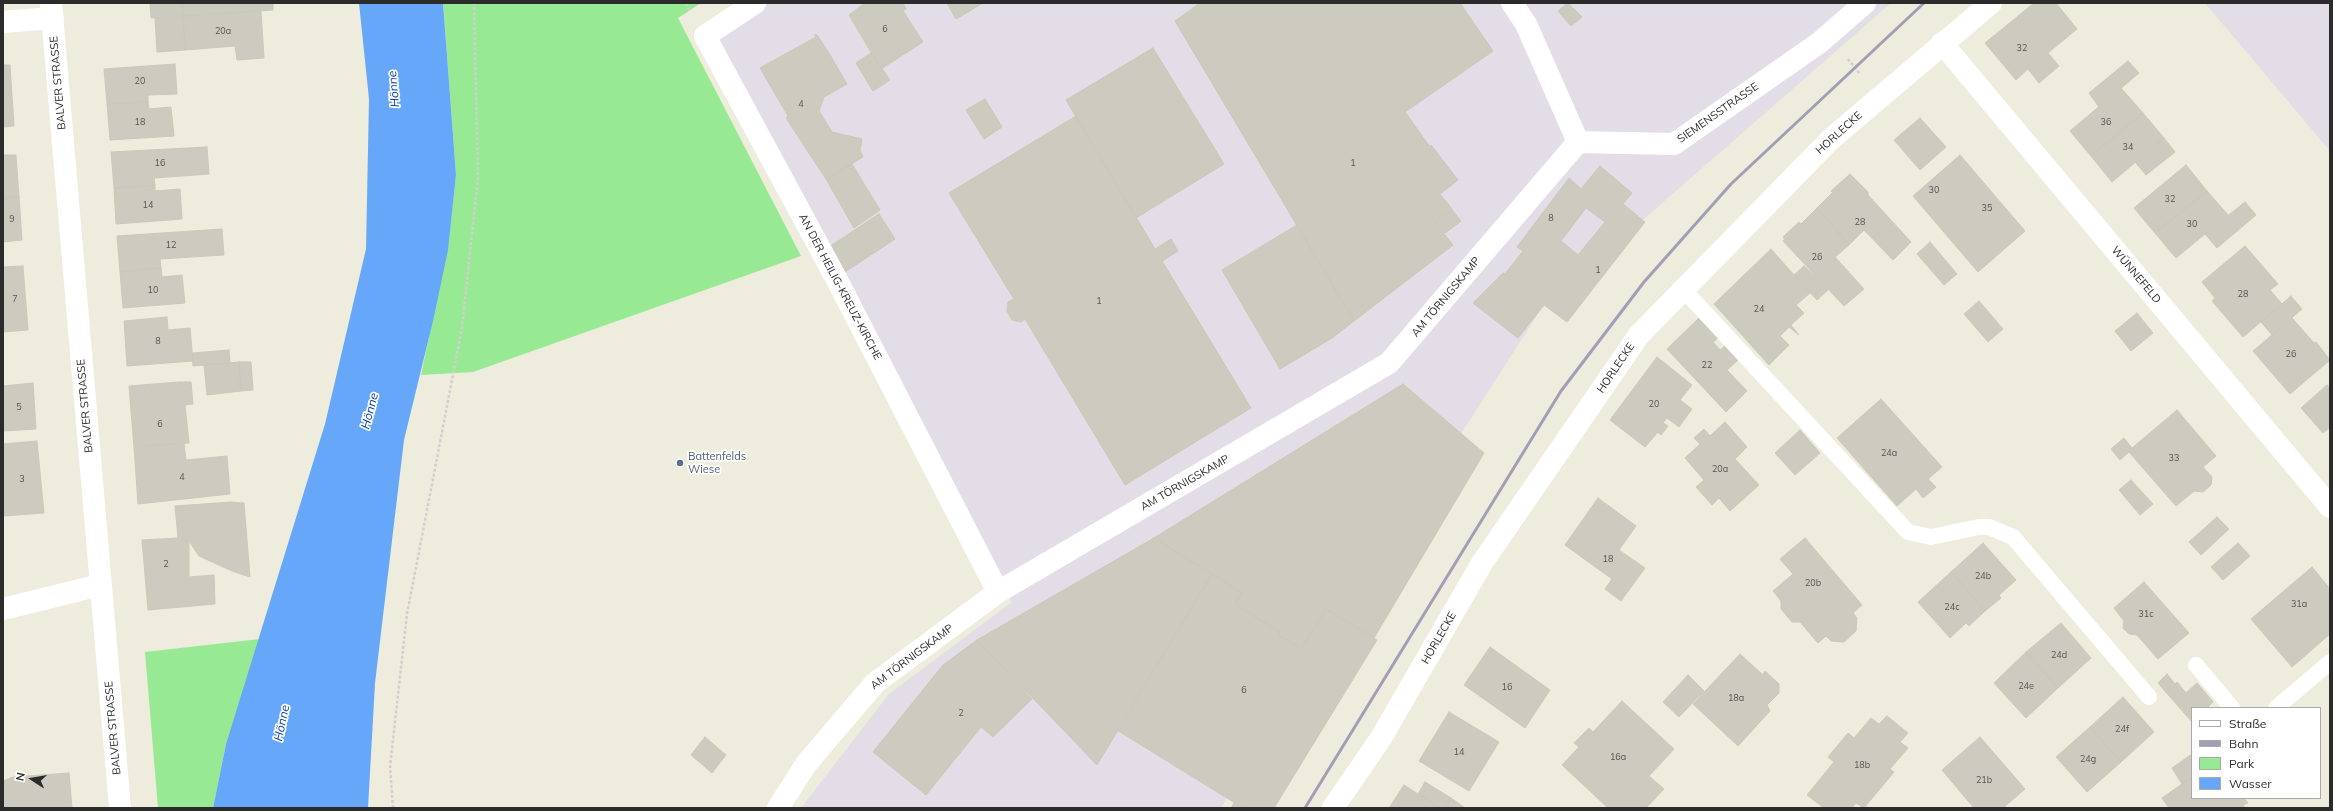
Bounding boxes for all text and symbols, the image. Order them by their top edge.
house number: 6 [882,24,888,34]
house number: 20a [215,26,231,36]
street label: BALVER STRASSE [47,36,69,130]
house number: 32 [2017,43,2027,53]
water label: Hönne [385,70,403,108]
house number: 20 [135,76,145,86]
street label: SIEMENSSTRASSE [1675,80,1761,146]
house number: 4 [798,99,804,109]
street label: HORLECKE [1813,109,1865,157]
house number: 18 [135,117,145,127]
house number: 36 [2101,117,2111,127]
house number: 34 [2123,142,2133,152]
house number: 16 [155,158,165,168]
house number: 1 [1350,158,1356,168]
house number: 30 [1929,185,1939,195]
house number: 32 [2165,194,2175,204]
house number: 14 [143,200,153,210]
house number: 35 [1982,203,1992,213]
street label: AN DER HEILIG-KREUZ-KIRCHE [796,212,884,362]
house number: 8 [1548,213,1554,223]
house number: 9 [9,214,15,224]
house number: 28 [1855,217,1865,227]
house number: 30 [2187,219,2197,229]
house number: 12 [166,240,176,250]
street label: WÜNNEFELD [2108,244,2164,306]
house number: 26 [1812,252,1822,262]
street label: AM TÖRNIGSKAMP [1409,254,1483,340]
house number: 1 [1595,265,1601,275]
house number: 10 [148,285,158,295]
house number: 28 [2238,289,2248,299]
house number: 7 [12,294,18,304]
house number: 1 [1096,296,1102,306]
house number: 24 [1754,304,1764,314]
house number: 8 [155,336,161,346]
street label: HORLECKE [1594,340,1638,396]
house number: 26 [2286,349,2296,359]
street label: BALVER STRASSE [74,359,96,453]
house number: 22 [1702,360,1712,370]
water label: Hönne [358,391,382,431]
house number: 20 [1649,399,1659,409]
house number: 5 [16,402,22,412]
house number: 6 [157,419,163,429]
house number: 24a [1881,448,1897,458]
place label: Battenfelds Wiese [688,450,746,476]
street label: AM TÖRNIGSKAMP [1138,452,1232,514]
house number: 33 [2169,453,2179,463]
marker: Battenfelds Wiese [675,458,685,468]
house number: 20a [1712,464,1728,474]
house number: 4 [179,472,185,482]
house number: 3 [19,474,25,484]
house number: 18 [1603,554,1613,564]
house number: 2 [163,559,169,569]
house number: 24b [1975,571,1991,581]
house number: 20b [1805,578,1821,588]
house number: 31a [2291,599,2307,609]
house number: 24c [1944,602,1960,612]
house number: 31c [2138,609,2154,619]
street label: HORLECKE [1419,610,1459,666]
street label: AM TÖRNIGSKAMP [868,622,956,692]
house number: 24d [2051,650,2067,660]
street label: BALVER STRASSE [102,681,124,775]
house number: 24e [2018,681,2034,691]
house number: 16 [1502,682,1512,692]
house number: 6 [1241,685,1247,695]
house number: 18a [1728,693,1744,703]
water label: Hönne [271,704,293,742]
legend [2191,707,2321,799]
house number: 2 [958,708,964,718]
text: Straße [2229,716,2266,731]
house number: 24f [2115,724,2129,734]
text: Bahn [2229,736,2258,751]
house number: 14 [1454,747,1464,757]
house number: 16a [1610,752,1626,762]
house number: 24g [2080,754,2096,764]
text: Park [2229,756,2254,771]
north arrow [12,759,52,799]
house number: 18b [1854,760,1870,770]
text: N [13,771,28,782]
house number: 21b [1976,775,1992,785]
text: Wasser [2229,776,2272,791]

